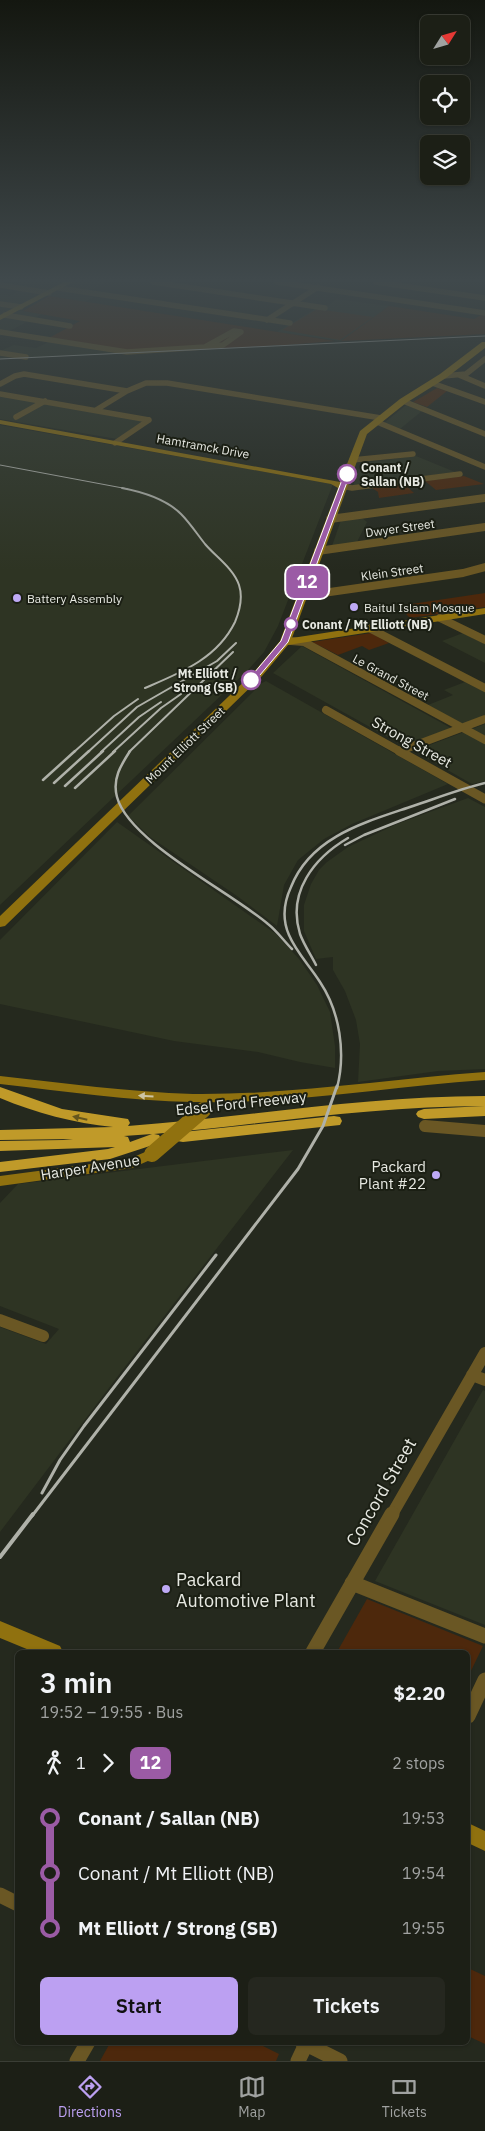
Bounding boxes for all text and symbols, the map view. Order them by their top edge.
north arrow [420,15,470,65]
map controls [420,15,470,185]
button: locate [420,75,470,125]
button: layers [420,135,470,185]
street label: Hamtramck Drive [155,430,251,462]
place label: Conant / Sallan (NB) [361,460,424,489]
marker: Conant / Sallan (NB) [337,464,357,484]
street label: Dwyer Street [364,516,436,540]
street label: Klein Street [360,560,424,584]
line badge: 12 [284,566,330,598]
text: 12 [296,570,318,593]
place label: Battery Assembly [27,591,122,606]
marker: Battery Assembly [11,592,23,604]
place label: Baitul Islam Mosque [364,600,475,615]
marker: Baitul Islam Mosque [348,601,360,613]
marker: Conant / Mt Elliott (NB) [284,617,298,631]
place label: Conant / Mt Elliott (NB) [302,617,432,632]
street label: Le Grand Street [350,651,432,703]
place label: Mt Elliott / Strong (SB) [173,666,237,695]
marker: Mt Elliott / Strong (SB) [241,670,261,690]
street label: Mount Elliott Street [142,703,228,787]
street label: Strong Street [369,712,455,772]
street label: Edsel Ford Freeway [175,1087,308,1119]
one-way arrow [137,1091,153,1099]
one-way arrow [73,1114,88,1122]
street label: Harper Avenue [39,1150,141,1184]
place label: Packard Plant #22 [359,1157,426,1193]
marker: Packard Plant #22 [430,1169,442,1181]
street label: Concord Street [341,1434,421,1550]
place label: Packard Automotive Plant [176,1568,316,1612]
marker: Packard Automotive Plant [160,1583,172,1595]
text: 3 min [40,1664,112,1701]
text: $2.20 [393,1681,445,1705]
text: 19:52 – 19:55 · Bus [40,1702,183,1722]
icon: walk [40,1749,68,1777]
icon: forward [94,1749,122,1777]
text: 12 [140,1751,161,1774]
text: 1 [76,1753,86,1773]
text: 2 stops [392,1753,445,1773]
text: Conant / Sallan (NB) [78,1806,259,1830]
text: 19:53 [402,1808,445,1828]
text: Conant / Mt Elliott (NB) [78,1861,275,1885]
text: 19:54 [402,1863,445,1883]
text: Mt Elliott / Strong (SB) [78,1916,277,1940]
text: 19:55 [402,1918,445,1938]
button: Start [40,1977,238,2035]
button: Tickets [248,1977,445,2035]
tab: Directions [58,2073,122,2121]
tab: Map [238,2073,266,2121]
tab: Tickets [382,2073,427,2121]

